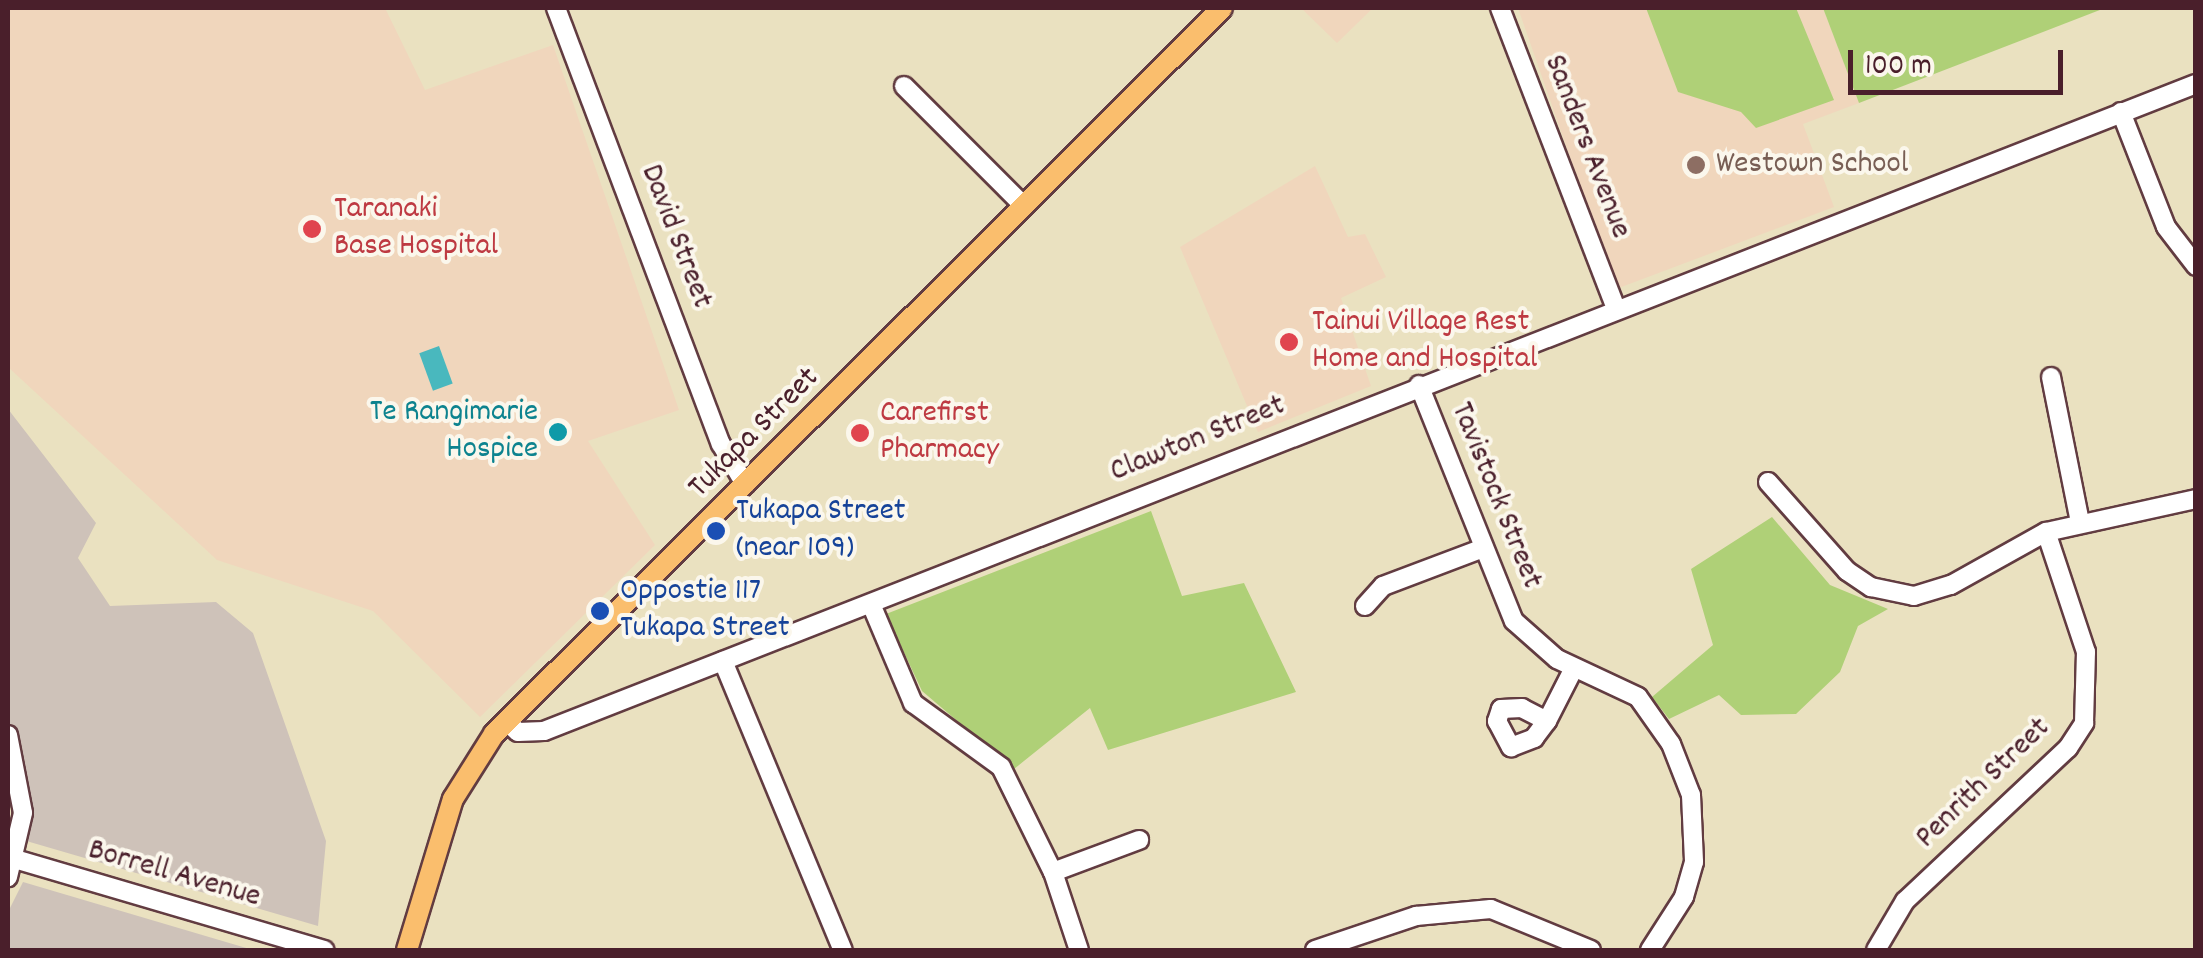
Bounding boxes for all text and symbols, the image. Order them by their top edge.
scale bar [1853,30,2068,92]
text: 100 m [1865,46,1932,89]
street label: Sanders Avenue [1533,50,1639,244]
place label: Westown School [1716,146,1908,184]
marker: Westown School [1685,154,1707,176]
street label: David Street [630,160,720,314]
place label: Taranaki Base Hospital [334,192,498,267]
marker: Taranaki Base Hospital [299,216,325,242]
place label: Tainui Village Rest Home and Hospital [1312,305,1537,380]
marker: Tainui Village Rest Home and Hospital [1276,329,1302,355]
street label: Tukapa Street [681,360,829,508]
street label: Clawton Street [1105,388,1291,492]
place label: Te Rangimarie Hospice [370,395,538,470]
place label: Carefirst Pharmacy [880,396,999,471]
street label: Tavistock Street [1440,397,1550,595]
marker: Te Rangimarie Hospice [547,421,569,443]
marker: Carefirst Pharmacy [849,422,871,444]
place label: Tukapa Street (near 109) [736,494,906,569]
marker: Tukapa Street (near 109) [705,520,727,542]
place label: Oppostie 117 Tukapa Street [620,574,790,649]
marker: Oppostie 117 Tukapa Street [589,600,611,622]
street label: Penrith Street [1909,710,2059,858]
street label: Borrell Avenue [83,832,265,918]

